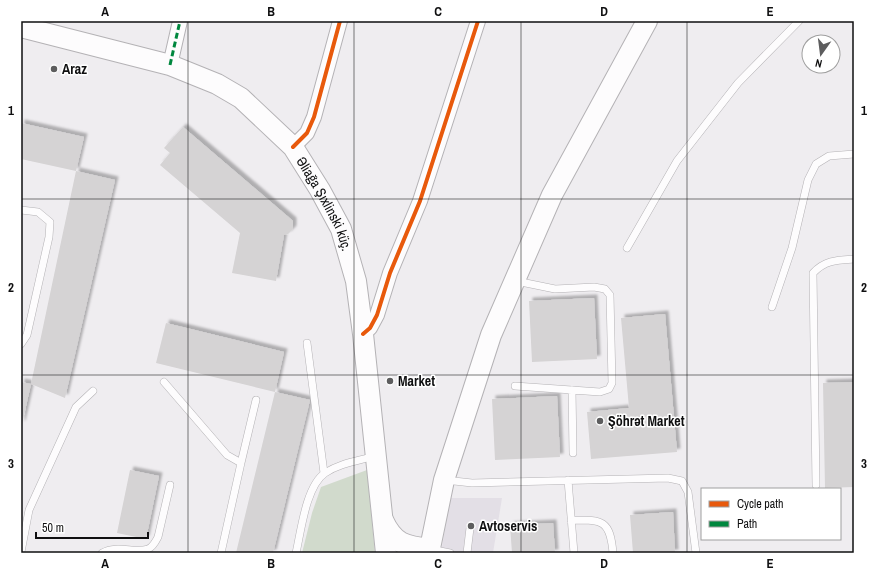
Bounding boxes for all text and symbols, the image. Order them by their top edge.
text: A [101,3,109,20]
text: B [267,3,275,20]
text: C [434,3,442,20]
text: D [600,3,608,20]
text: E [766,3,774,20]
north arrow [801,34,841,74]
text: N [814,56,823,71]
place label: Araz [62,60,87,78]
marker: Araz [49,64,59,74]
text: 1 [8,102,14,119]
text: 1 [861,102,867,119]
street label: Əliağa Şıxlinski küç. [292,153,356,253]
text: 2 [8,279,14,296]
text: 2 [861,279,867,296]
place label: Market [398,372,435,390]
marker: Market [385,376,395,386]
place label: Şöhrət Market [608,412,685,430]
marker: Şöhrət Market [595,416,605,426]
text: 3 [8,455,14,472]
text: 3 [861,455,867,472]
legend [701,488,841,540]
text: Cycle path [737,496,784,512]
scale bar [36,514,148,540]
text: Path [737,516,757,532]
place label: Avtoservis [479,517,537,535]
text: 50 m [42,520,64,536]
marker: Avtoservis [466,521,476,531]
text: A [101,555,109,572]
text: B [267,555,275,572]
text: C [434,555,442,572]
text: D [600,555,608,572]
text: E [766,555,774,572]

